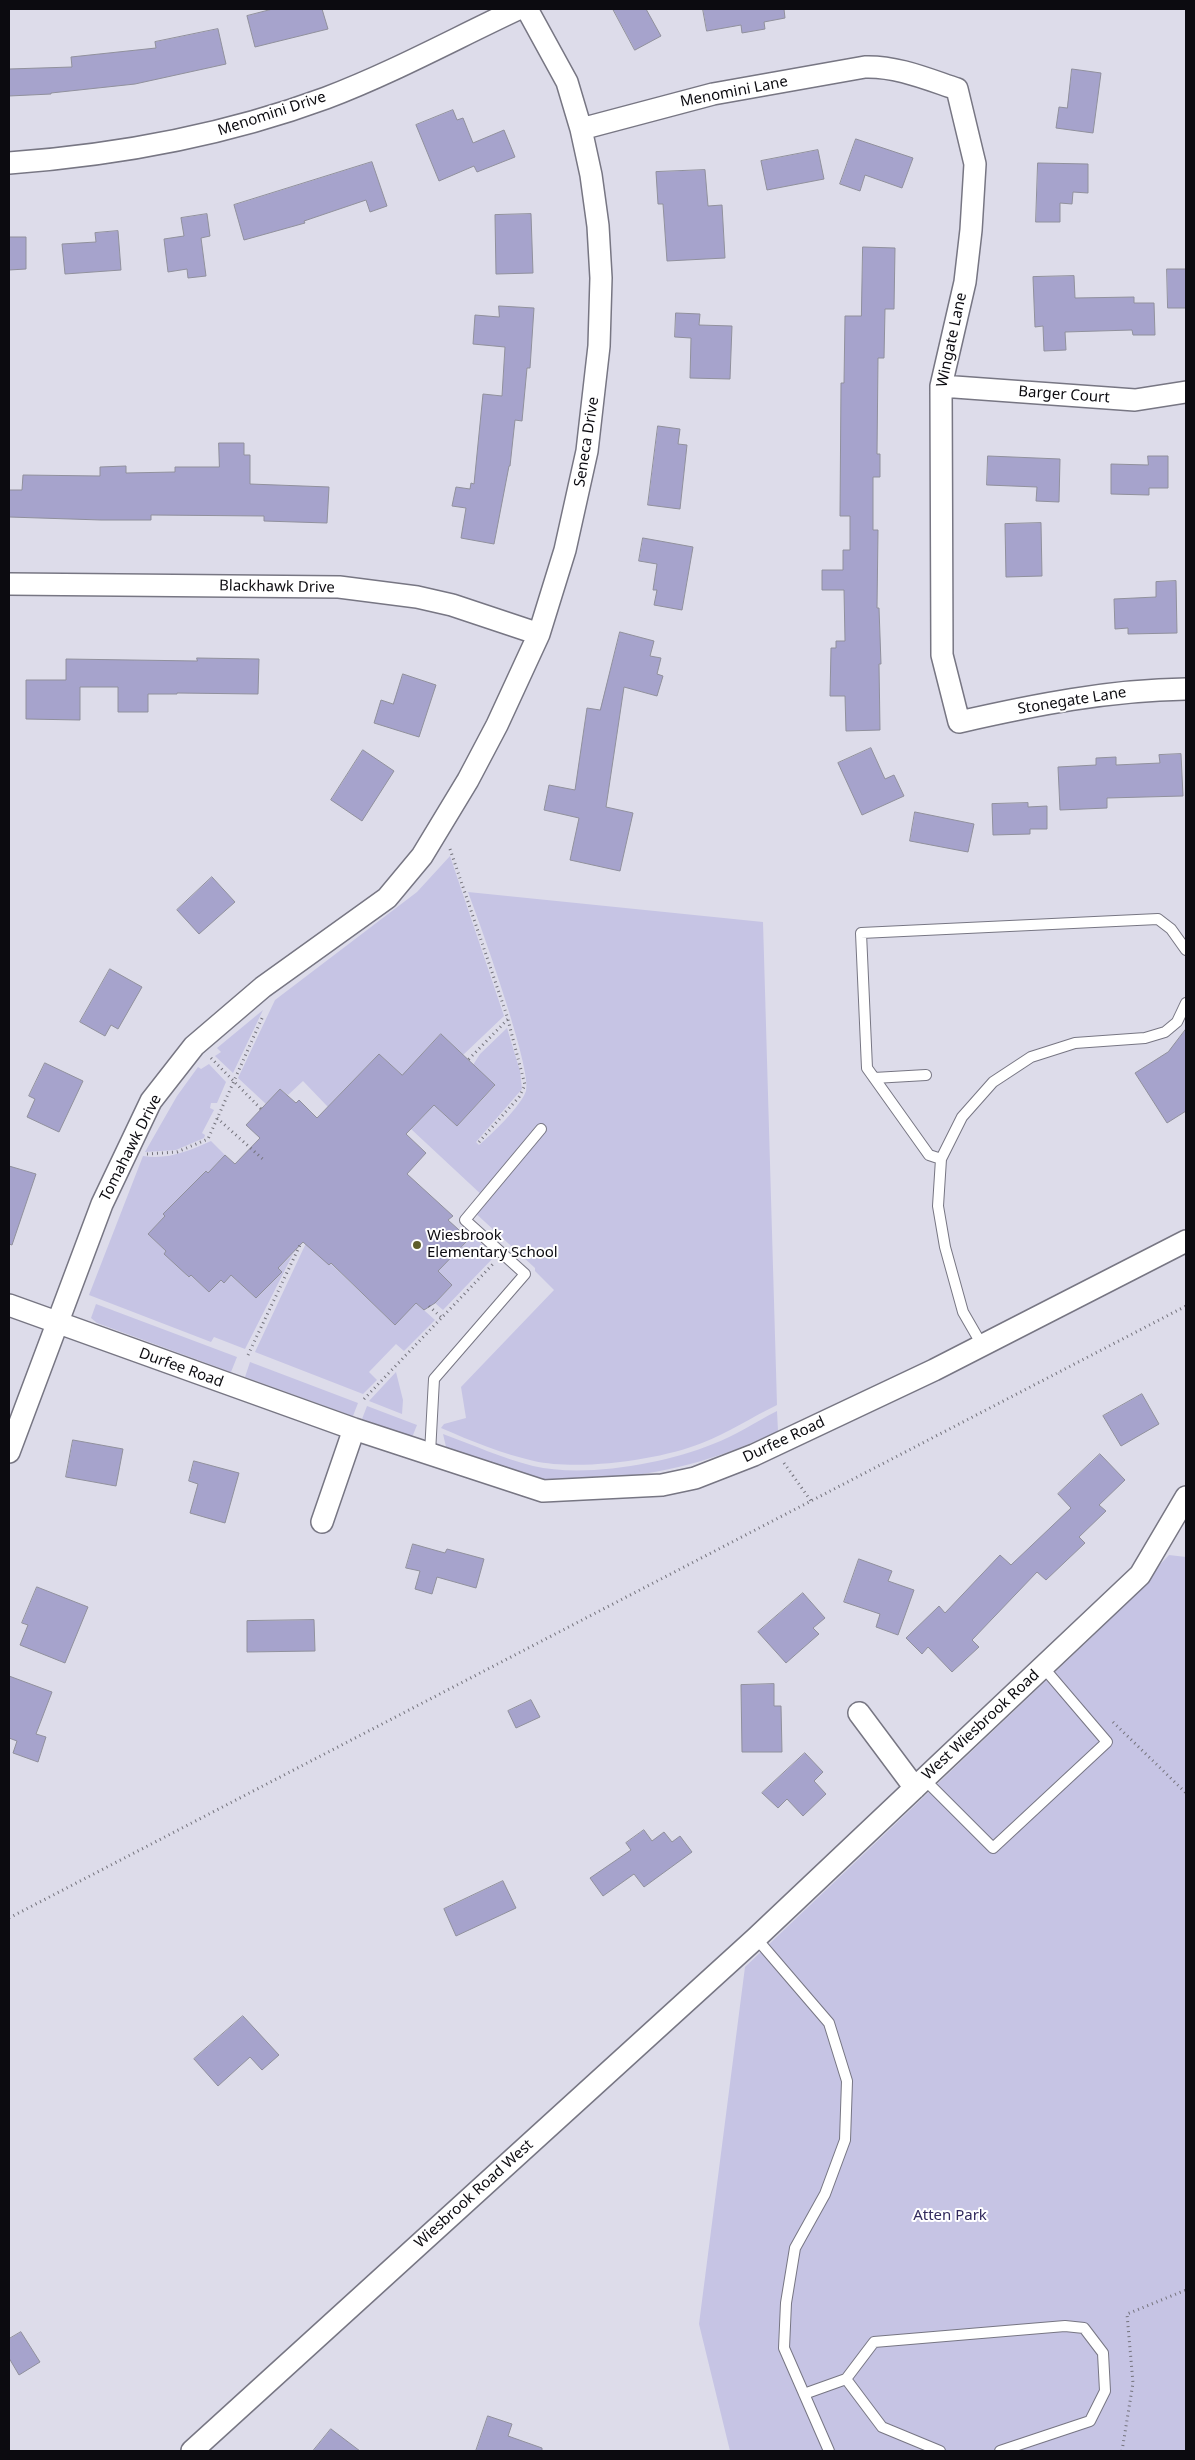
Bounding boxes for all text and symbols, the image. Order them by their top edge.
street label: Menomini Lane [679,73,789,111]
street label: Menomini Drive [216,88,328,140]
street label: Wingate Lane [933,291,971,389]
street label: Barger Court [1018,383,1110,407]
street label: Seneca Drive [571,396,603,488]
street label: Blackhawk Drive [219,577,335,597]
street label: Stonegate Lane [1016,684,1128,718]
street label: Tomahawk Drive [96,1092,166,1204]
place label: Wiesbrook Elementary School [427,1227,558,1262]
marker: Wiesbrook Elementary School [411,1239,423,1251]
street label: Durfee Road [136,1344,226,1392]
street label: Durfee Road [740,1413,828,1467]
street label: West Wiesbrook Road [919,1666,1043,1784]
street label: Wiesbrook Road West [411,2136,537,2252]
park label: Atten Park [913,2207,987,2225]

